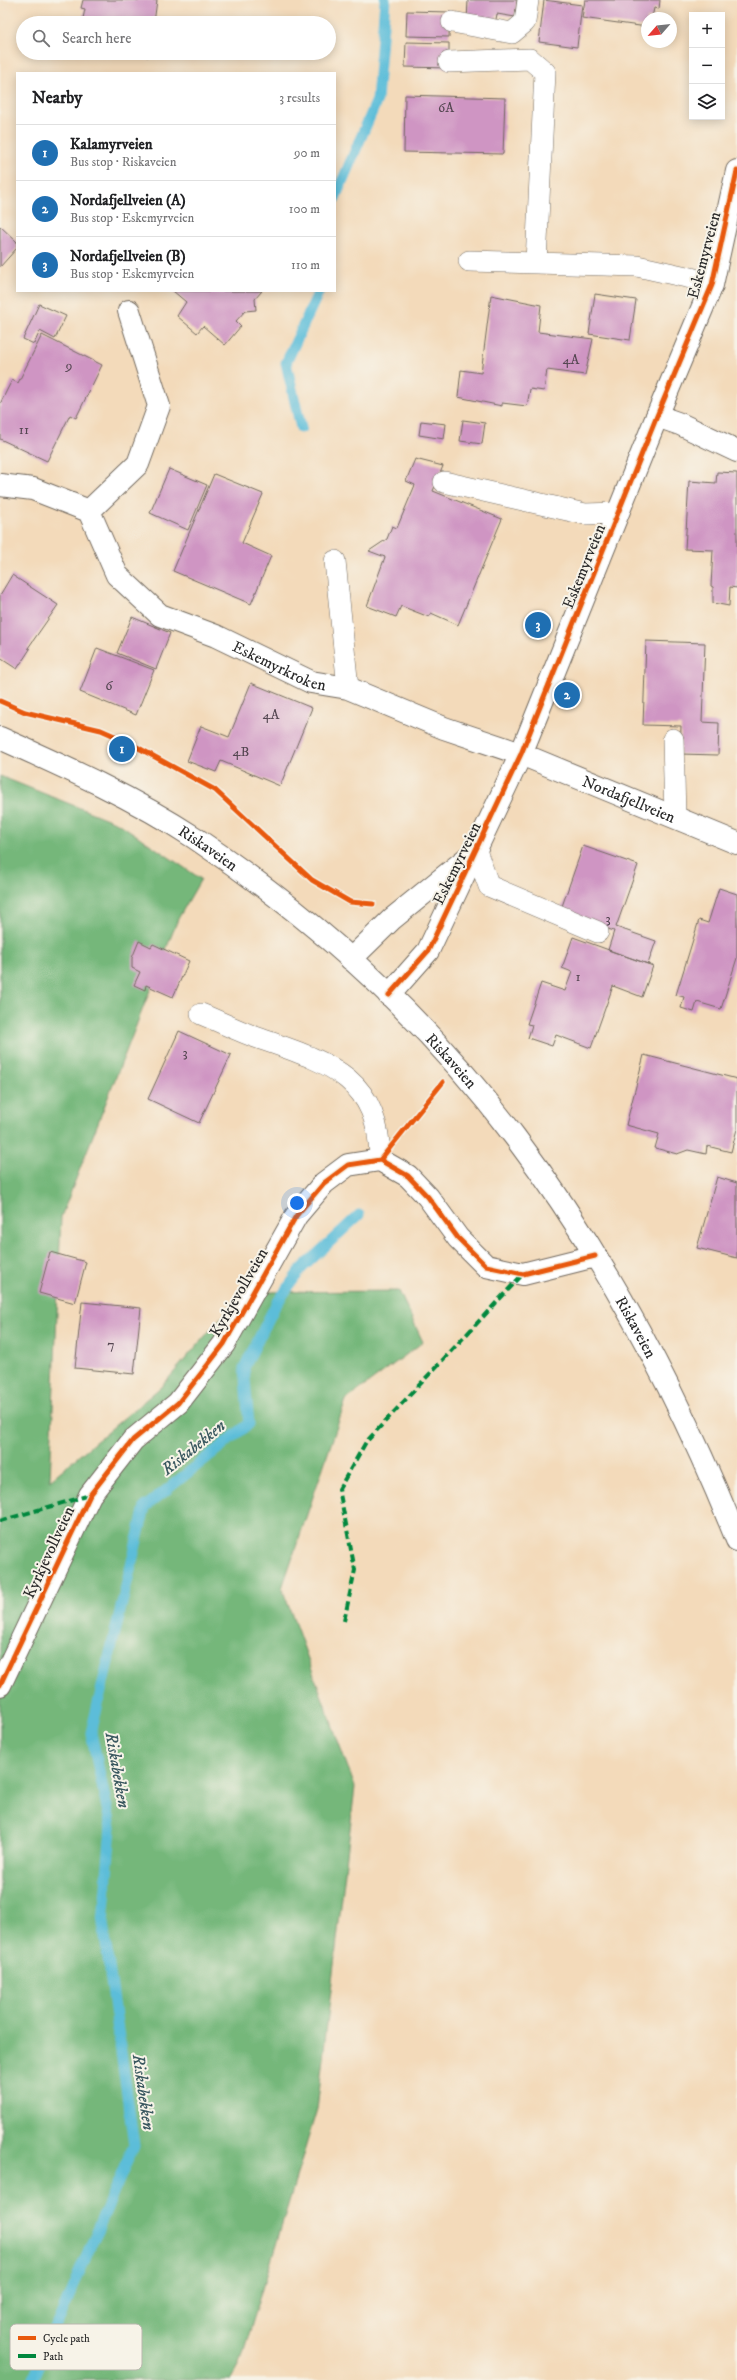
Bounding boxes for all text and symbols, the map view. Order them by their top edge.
north arrow [641,12,677,48]
map controls [689,12,725,120]
button: + [689,12,725,48]
search box [16,16,336,60]
icon: search [30,27,52,49]
text: Search here [62,29,131,48]
button: − [689,48,725,84]
button: layers [689,84,725,120]
text: Nearby [32,87,82,109]
text: 3 results [279,90,320,106]
house number: 6A [438,99,455,117]
text: Kalamyrveien [70,135,153,154]
text: 1 [43,145,47,161]
text: 90 m [294,145,320,161]
text: Bus stop · Riskaveien [70,154,177,170]
text: Nordafjellveien (A) [70,191,186,210]
text: 2 [42,201,48,217]
text: 100 m [289,201,320,217]
street label: Eskemyrveien [683,209,725,301]
text: Bus stop · Eskemyrveien [70,210,194,226]
text: Nordafjellveien (B) [70,247,186,266]
text: 3 [43,257,47,273]
text: 110 m [291,257,320,273]
text: Bus stop · Eskemyrveien [70,266,194,282]
house number: 4A [563,351,581,369]
house number: 9 [65,357,73,375]
house number: 11 [19,421,29,439]
street label: Eskemyrveien [558,521,610,612]
pin: 3 [525,610,551,640]
street label: Eskemyrkroken [229,637,328,695]
house number: 6 [105,677,113,695]
pin: 2 [554,680,580,710]
house number: 4A [263,706,281,724]
pin: 1 [109,734,135,764]
house number: 4B [233,743,250,761]
street label: Nordafjellveien [579,771,679,828]
street label: Eskemyrveien [428,818,486,908]
street label: Riskaveien [175,821,242,876]
house number: 3 [605,910,611,928]
house number: 1 [575,968,581,986]
street label: Riskaveien [421,1029,481,1093]
house number: 3 [182,1044,188,1062]
your location [287,1193,307,1213]
street label: Kyrkjevollveien [205,1244,273,1341]
street label: Riskaveien [611,1293,661,1362]
house number: 7 [107,1336,115,1354]
water label: Riskabekken [156,1415,231,1481]
street label: Kyrkjevollveien [19,1503,79,1602]
water label: Riskabekken [99,1730,135,1810]
water label: Riskabekken [127,2052,159,2132]
legend [10,2324,142,2370]
text: Cycle path [43,2332,90,2346]
text: Path [43,2350,64,2364]

